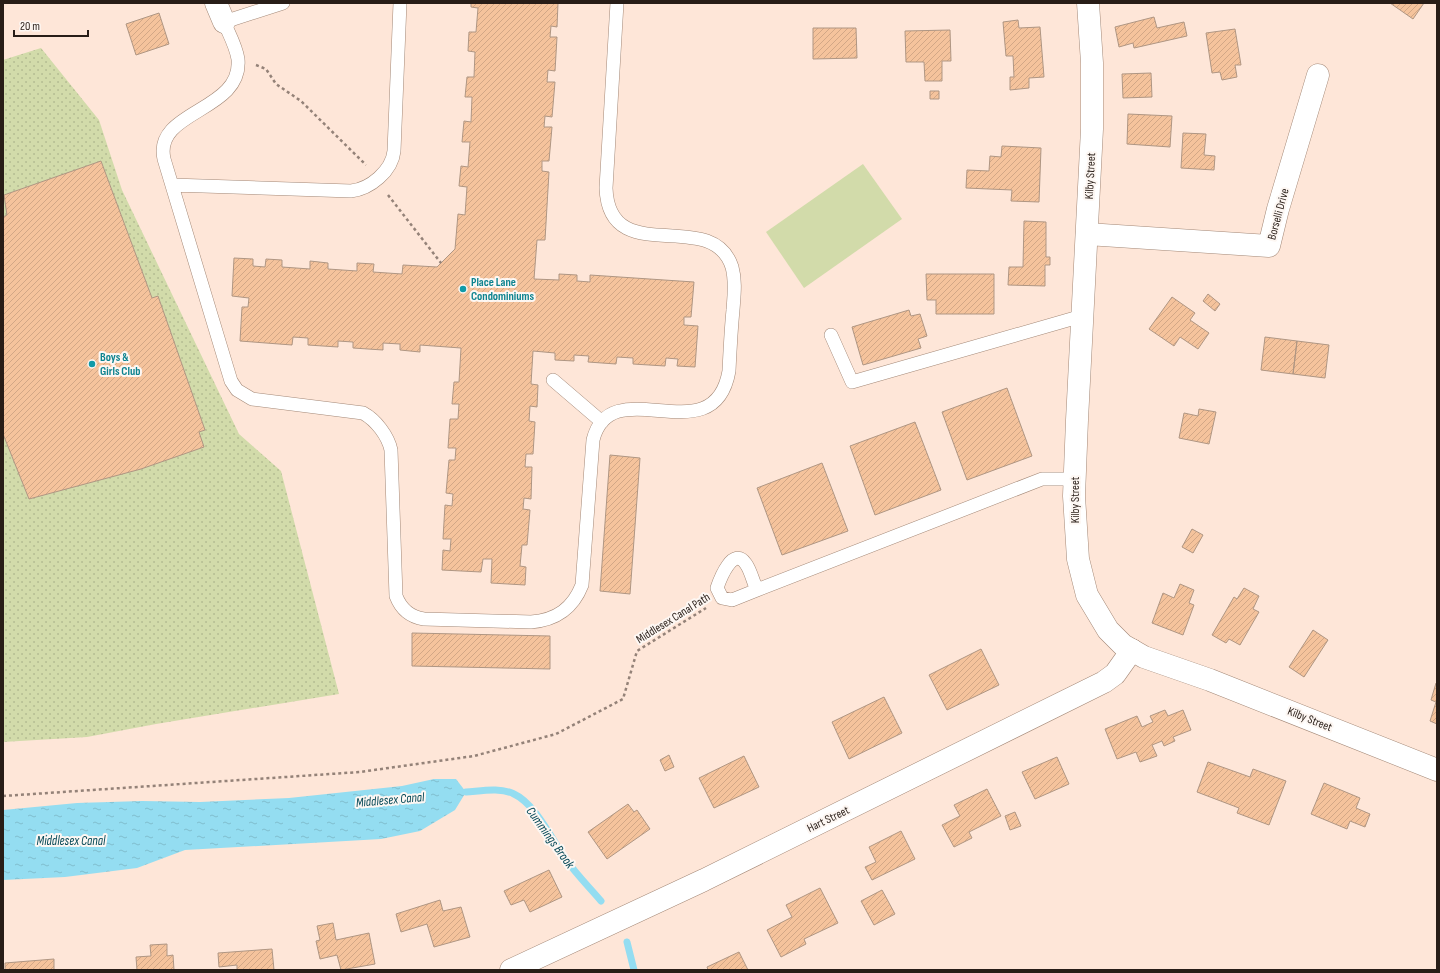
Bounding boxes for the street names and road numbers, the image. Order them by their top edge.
street label: Kilby Street [1082,152,1099,200]
street label: Borselli Drive [1264,187,1293,241]
street label: Kilby Street [1068,476,1083,523]
street label: Middlesex Canal Path [634,590,713,647]
street label: Kilby Street [1285,704,1335,735]
street label: Hart Street [805,803,852,836]

